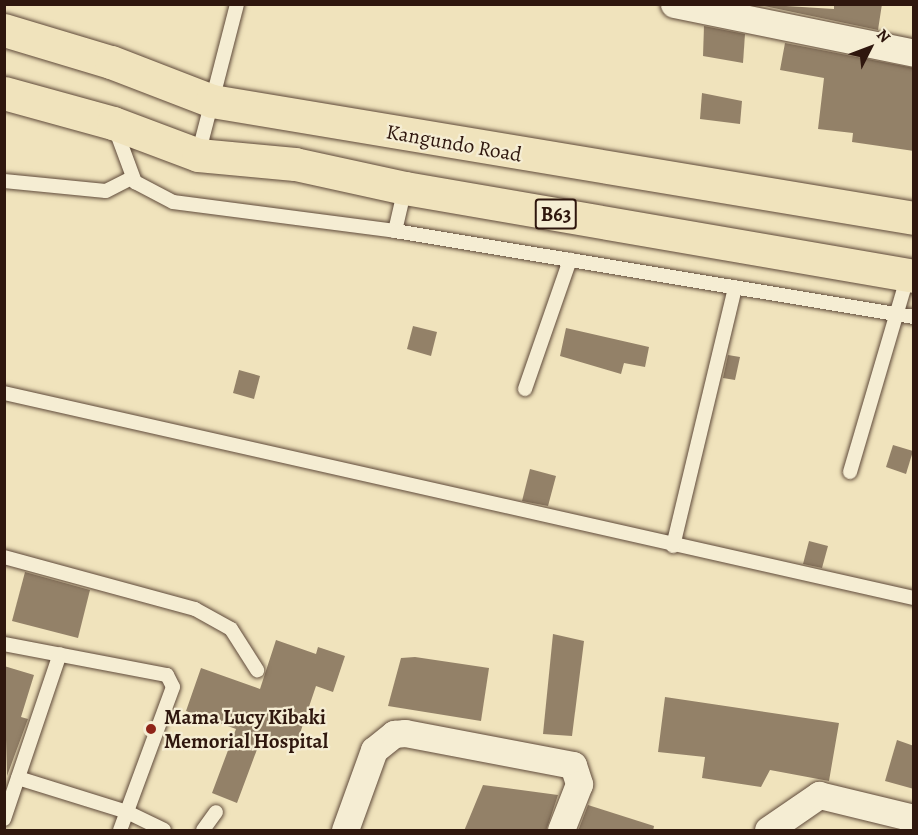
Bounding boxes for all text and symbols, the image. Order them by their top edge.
north arrow [840,18,900,78]
text: N [871,24,895,48]
street label: Kangundo Road [384,119,524,167]
road number: B63 [534,197,578,231]
place label: Mama Lucy Kibaki Memorial Hospital [164,704,328,754]
marker: Mama Lucy Kibaki Memorial Hospital [142,720,160,738]

